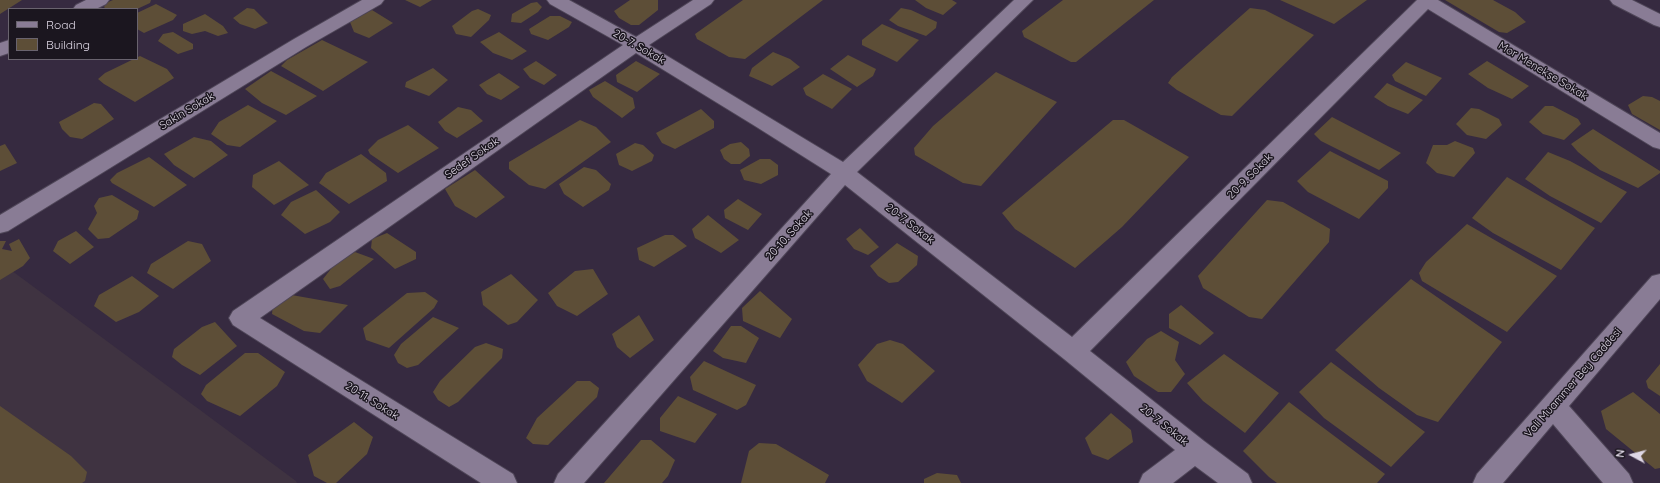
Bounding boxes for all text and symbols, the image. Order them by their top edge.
legend [8,8,138,60]
text: Road [46,17,76,32]
street label: 20-7. Sokak [611,27,667,67]
text: Building [46,37,90,52]
street label: Mor Menekşe Sokak [1496,39,1590,103]
street label: Sakin Sokak [157,89,217,133]
street label: Sedef Sokak [442,134,502,182]
street label: 20-9. Sokak [1225,151,1275,201]
street label: 20-7. Sokak [883,201,937,247]
street label: 20-10. Sokak [763,207,815,263]
street label: Vali Muammer Bey Caddesi [1522,326,1624,440]
street label: 20-11. Sokak [343,379,401,423]
street label: 20-7. Sokak [1137,402,1191,448]
north arrow [1612,435,1652,475]
text: N [1613,449,1628,458]

